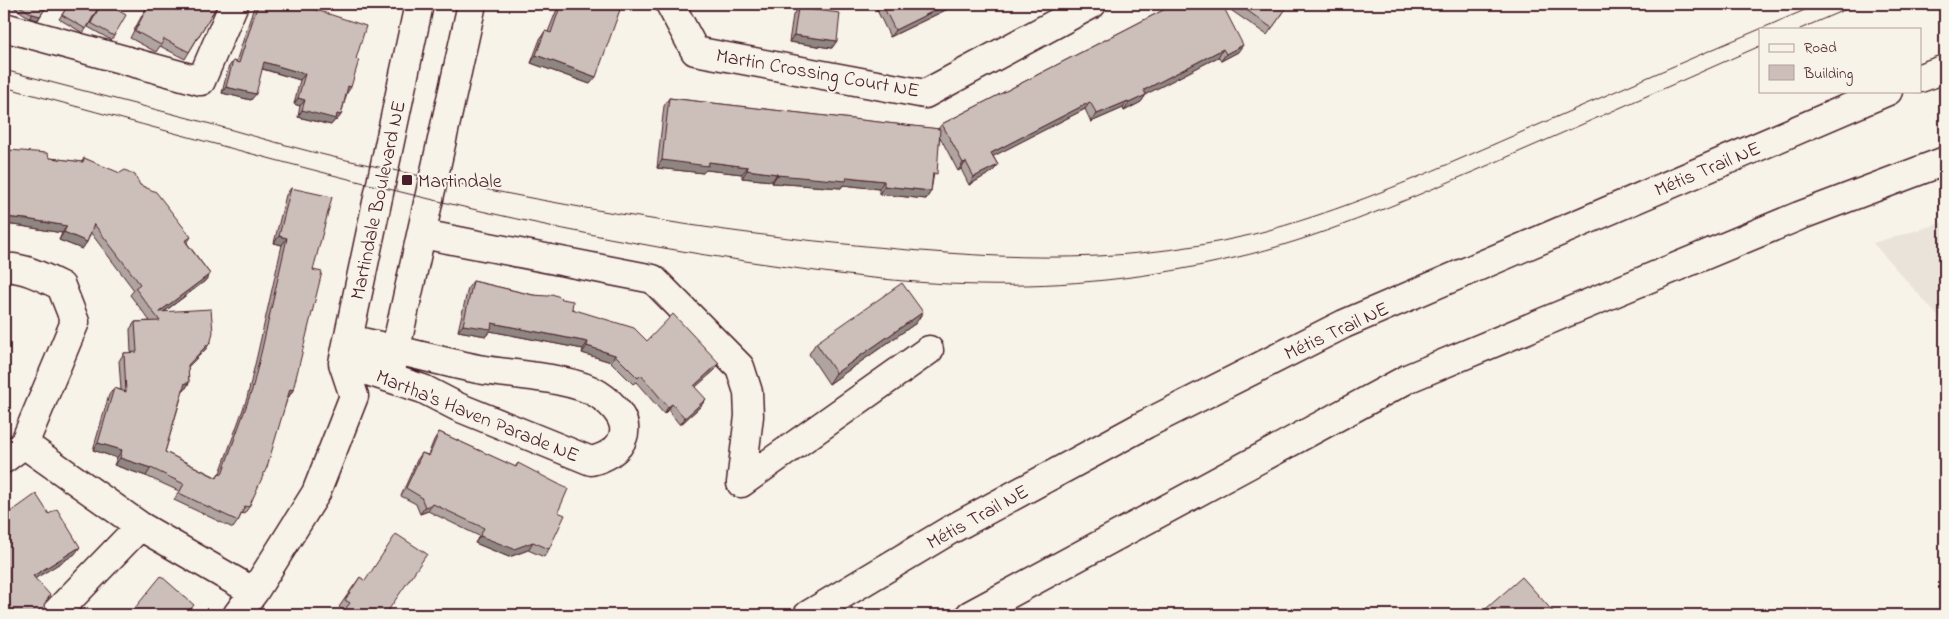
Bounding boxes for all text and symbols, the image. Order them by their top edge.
legend [1759,28,1922,92]
text: Road [1804,37,1837,59]
street label: Martin Crossing Court NE [713,42,922,108]
text: Building [1803,63,1853,86]
street label: Martindale Boulevard NE [344,98,415,303]
street label: Métis Trail NE [1650,135,1765,206]
place label: Martindale [418,168,502,197]
marker: Martindale [400,173,414,187]
street label: Métis Trail NE [1280,295,1394,369]
street label: Martha's Haven Parade NE [371,363,583,471]
street label: Métis Trail NE [922,478,1035,558]

